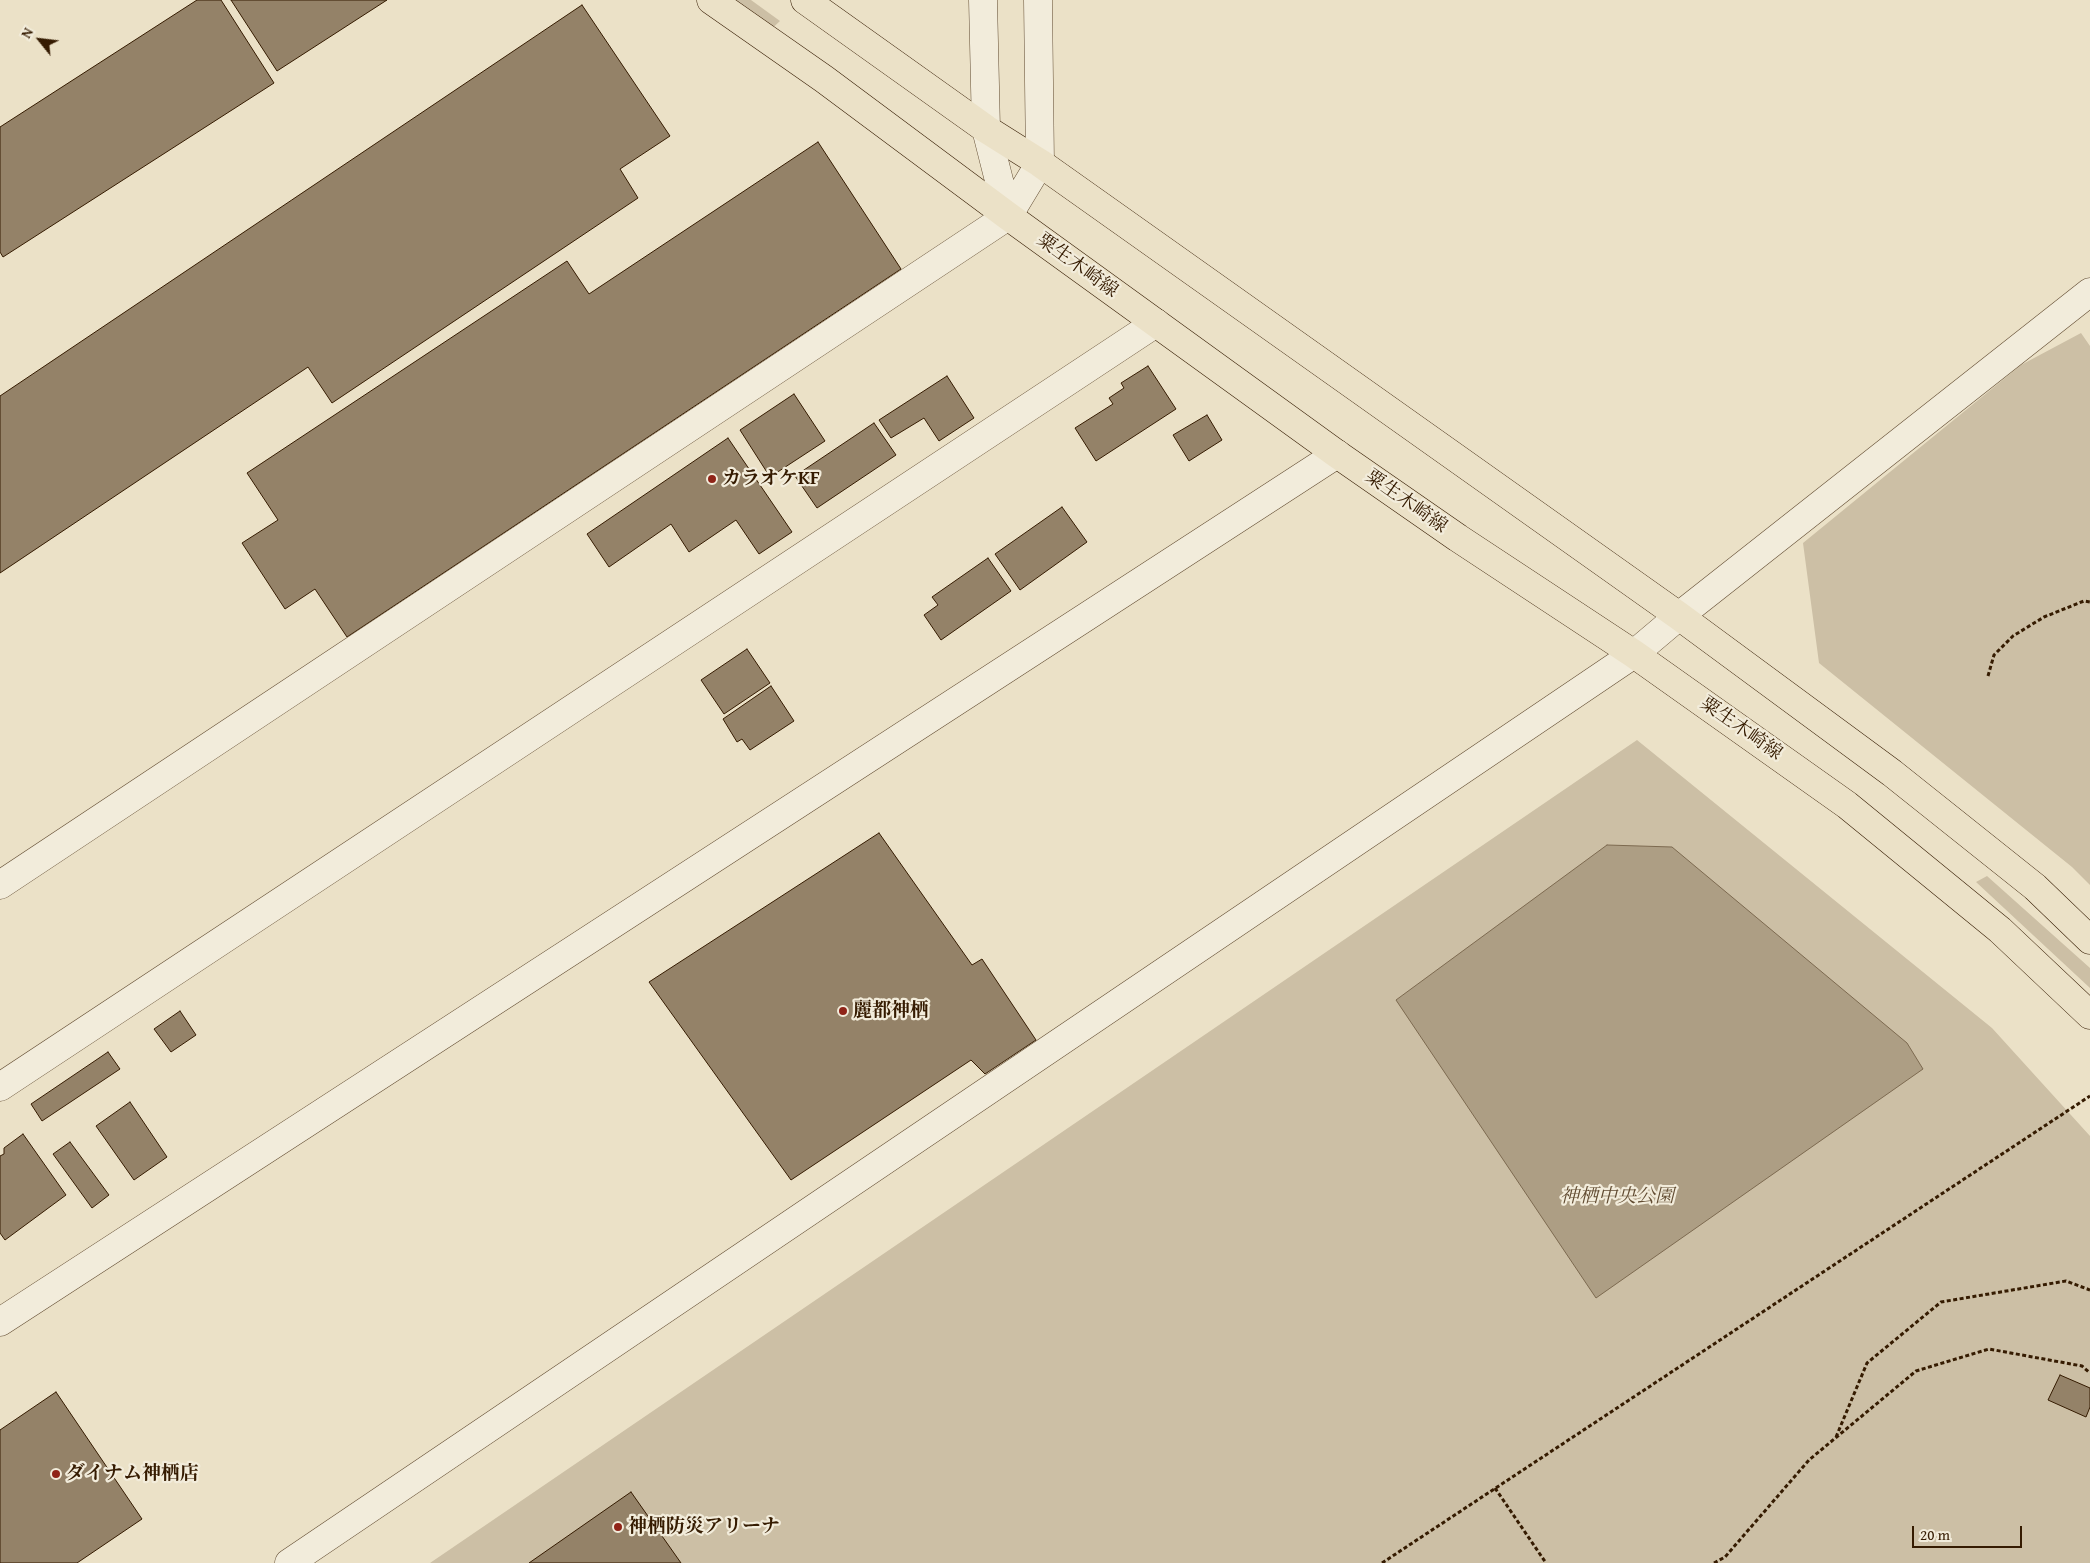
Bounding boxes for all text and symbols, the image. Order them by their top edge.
north arrow [15,15,65,65]
text: N [16,24,38,42]
street label: 粟生木崎線 [1032,229,1122,303]
street label: 粟生木崎線 [1361,465,1451,539]
place label: カラオケKF [722,468,820,490]
marker: カラオケKF [706,473,718,485]
street label: 粟生木崎線 [1696,692,1786,766]
place label: 麗都神栖 [853,1000,929,1022]
marker: 麗都神栖 [837,1005,849,1017]
park label: 神栖中央公園 [1560,1186,1674,1208]
place label: ダイナム神栖店 [66,1463,199,1485]
marker: ダイナム神栖店 [50,1468,62,1480]
place label: 神栖防災アリーナ [628,1516,780,1538]
scale bar [1915,1516,2025,1548]
marker: 神栖防災アリーナ [612,1521,624,1533]
text: 20 m [1920,1524,1950,1545]

